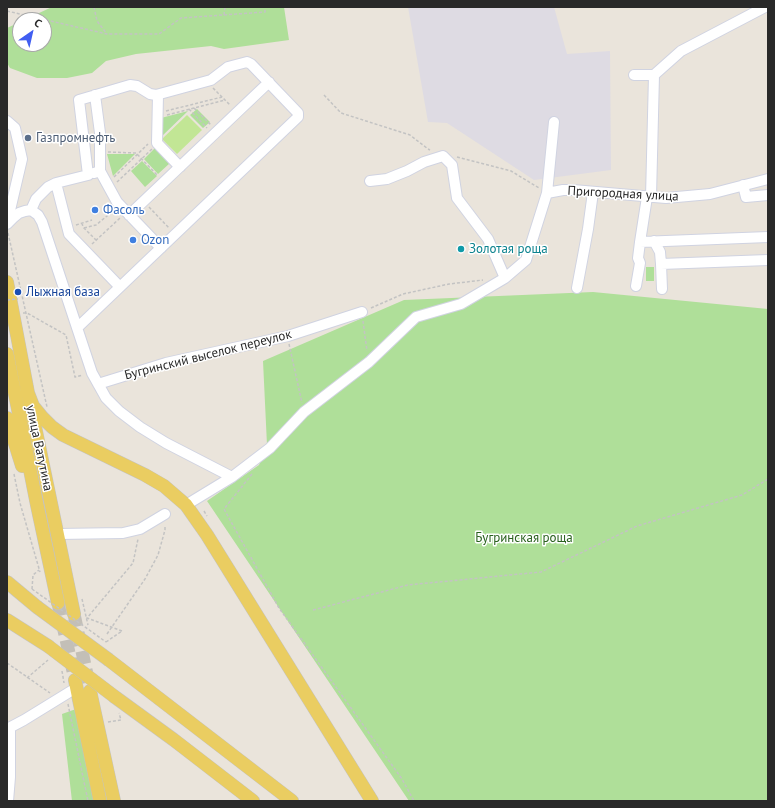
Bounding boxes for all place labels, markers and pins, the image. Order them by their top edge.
place label: Газпромнефть [36,130,115,146]
marker: Газпромнефть [23,133,33,143]
place label: Фасоль [103,202,145,218]
marker: Фасоль [90,205,100,215]
place label: Ozon [141,232,169,248]
marker: Ozon [128,235,138,245]
place label: Золотая роща [469,241,548,257]
marker: Золотая роща [456,244,466,254]
place label: Лыжная база [26,284,100,300]
marker: Лыжная база [13,287,23,297]

